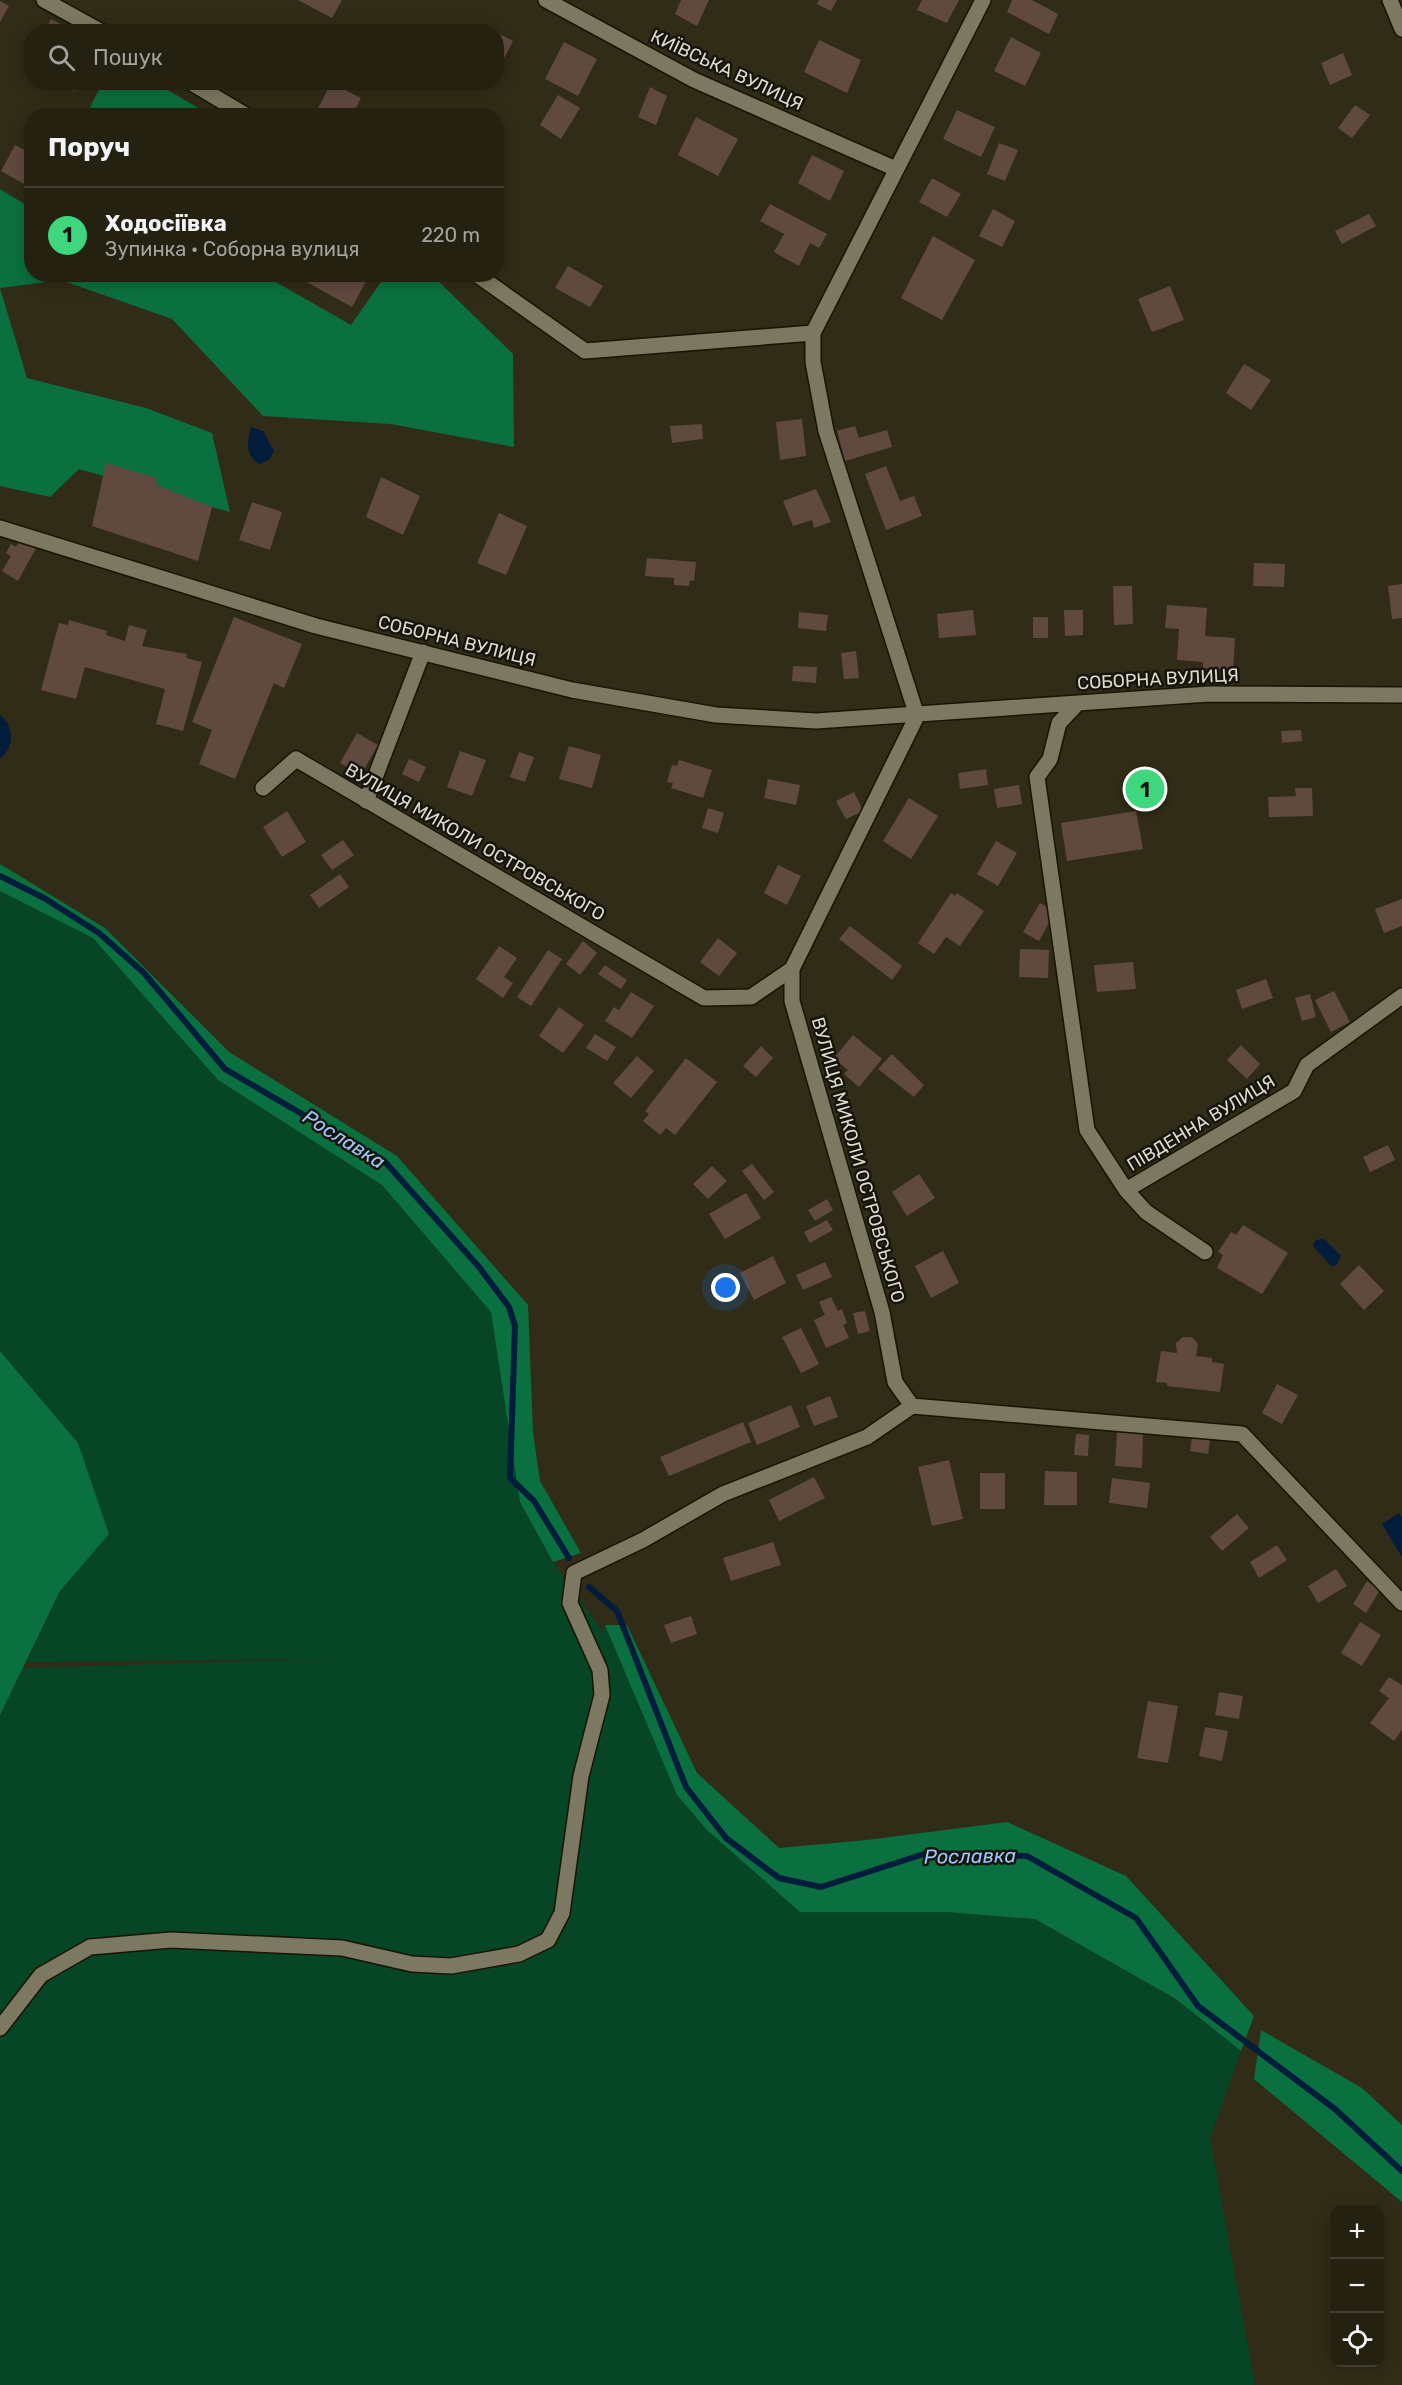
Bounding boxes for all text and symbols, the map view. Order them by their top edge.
search box [24,24,504,90]
street label: КИЇВСЬКА ВУЛИЦЯ [647,25,807,115]
icon: search [45,41,78,74]
text: Пошук [93,44,163,71]
text: Поруч [48,132,130,163]
text: Ходосіївка [105,210,227,237]
text: 1 [63,223,72,247]
text: 220 m [421,223,480,247]
text: Зупинка · Соборна вулиця [105,237,359,261]
street label: СОБОРНА ВУЛИЦЯ [376,611,538,671]
street label: СОБОРНА ВУЛИЦЯ [1077,664,1239,694]
street label: ВУЛИЦЯ МИКОЛИ ОСТРОВСЬКОГО [341,758,609,926]
pin: 1 [1126,766,1164,812]
street label: ВУЛИЦЯ МИКОЛИ ОСТРОВСЬКОГО [807,1015,909,1305]
street label: ПІВДЕННА ВУЛИЦЯ [1123,1070,1279,1176]
water label: Рославка [299,1104,390,1174]
your location [711,1273,740,1302]
water label: Рославка [924,1843,1017,1869]
map controls [1330,2205,1384,2367]
button: + [1330,2205,1384,2259]
button: − [1330,2259,1384,2313]
button: locate [1330,2313,1384,2367]

